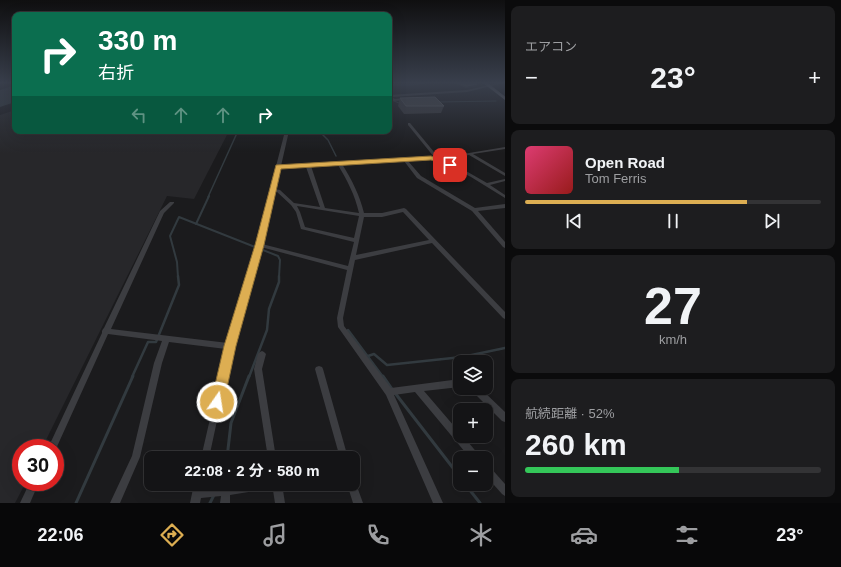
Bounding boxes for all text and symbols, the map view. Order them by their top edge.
text: 330 m [98,25,177,56]
icon: right [32,28,84,80]
text: エアコン [525,39,577,54]
text: 23° [650,61,696,94]
text: 右折 [98,63,134,83]
text: − [525,65,538,90]
text: + [808,65,821,90]
icon: left [128,104,150,126]
icon: ahead [170,104,192,126]
icon: ahead [212,104,234,126]
icon: right [254,104,276,126]
pin [433,148,467,182]
icon: arrive [439,154,461,176]
text: Open Road [585,154,665,171]
text: Tom Ferris [585,171,646,186]
icon: previous [563,210,585,232]
icon: pause [662,210,684,232]
icon: next [761,210,783,232]
text: 27 [644,277,702,335]
text: km/h [659,332,687,347]
map controls [453,355,493,491]
button: layers [453,355,493,395]
position arrow [196,381,238,423]
button: + [453,403,493,443]
text: 航続距離 · 52% [525,406,615,421]
text: 260 km [525,428,627,461]
speed limit sign: 30 [12,439,64,491]
button: − [453,451,493,491]
text: 22:08 · 2 分 · 580 m [184,462,320,479]
icon: directions [158,521,186,549]
icon: music [261,521,289,549]
icon: phone [364,521,392,549]
icon: climate [467,521,495,549]
icon: car [570,521,598,549]
icon: filters [673,521,701,549]
text: 22:06 [37,525,84,545]
text: 23° [776,525,803,545]

